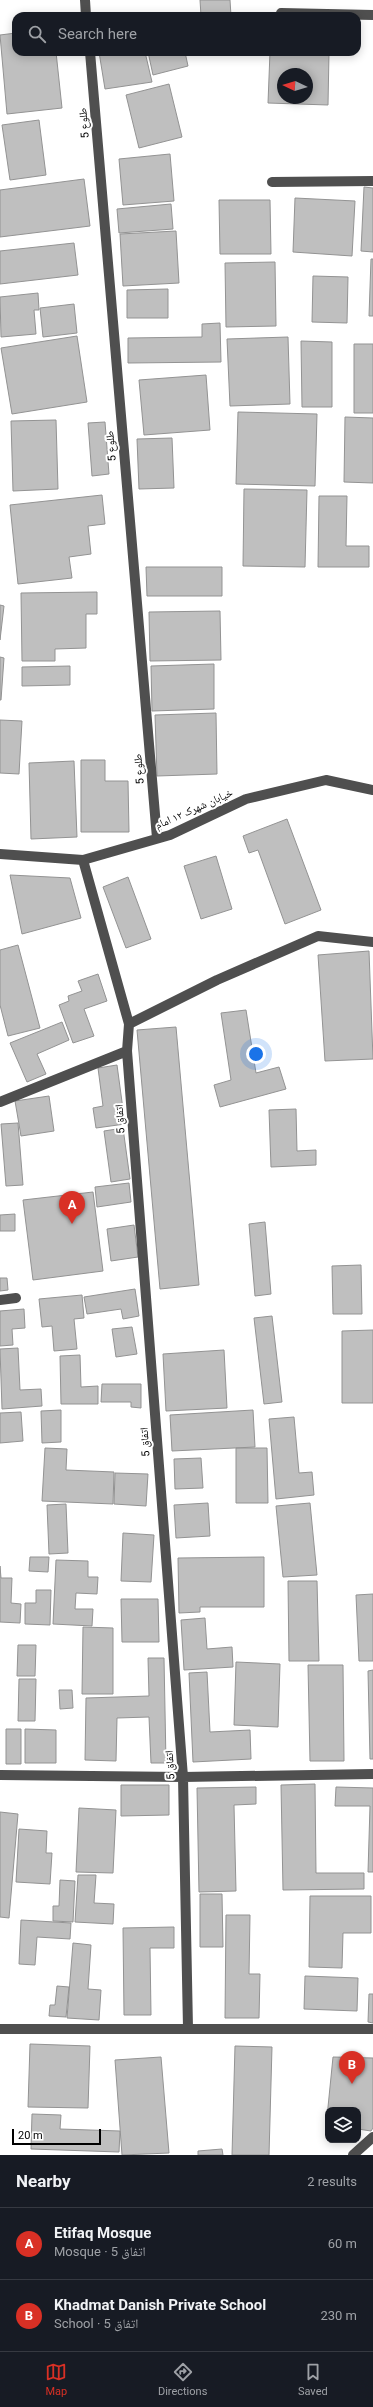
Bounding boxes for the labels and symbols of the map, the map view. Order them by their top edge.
north arrow [277,68,313,104]
street label: طلوع 5 [76,107,92,139]
street label: طلوع 5 [103,430,119,462]
street label: طلوع 5 [131,753,147,785]
street label: خیابان شهرک ۱۲ امام [153,786,235,832]
your location [246,1044,266,1064]
street label: اتفاق 5 [112,1104,128,1134]
pin: A [59,1191,85,1224]
street label: اتفاق 5 [137,1427,153,1457]
street label: اتفاق 5 [162,1750,178,1780]
pin: B [339,2051,365,2084]
scale bar [12,2127,101,2146]

